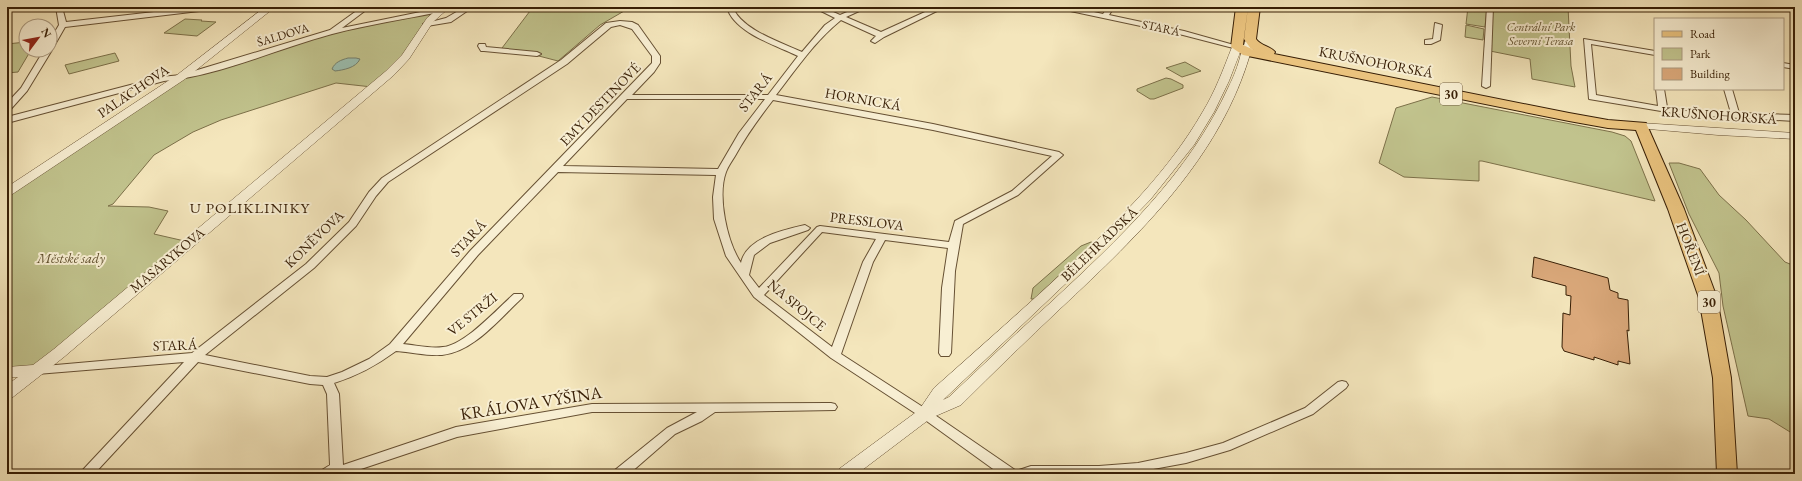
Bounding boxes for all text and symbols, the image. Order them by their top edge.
street label: STARÁ [1141,16,1182,40]
north arrow [18,18,58,58]
legend [1654,18,1784,90]
street label: ŠALDOVA [255,19,312,50]
park label: Centrální Park Severní Terasa [1507,19,1576,49]
text: N [38,25,55,40]
text: Road [1690,26,1716,42]
street label: KRUŠNOHORSKÁ [1317,42,1435,82]
text: Park [1690,46,1711,62]
street label: EMY DESTINOVÉ [556,58,644,149]
street label: PALACHOVA [94,60,172,121]
text: Building [1690,66,1731,82]
street label: STARÁ [734,69,776,115]
street label: HORNICKÁ [824,83,903,115]
road number: 30 [1440,83,1462,105]
street label: KRUŠNOHORSKÁ [1661,102,1778,128]
district label: U POLIKLINIKY [190,198,311,217]
street label: BĚLEHRADSKÁ [1057,203,1141,285]
street label: KONĚVOVA [281,206,348,272]
street label: PRESSLOVA [829,208,905,234]
street label: STARÁ [446,215,490,260]
street label: HOŘENÍ [1673,220,1709,278]
street label: MASARYKOVA [126,223,208,297]
park label: Městské sady [36,249,105,267]
street label: NA SPOJCE [764,275,830,335]
street label: VE STRŽI [443,288,501,340]
road number: 30 [1698,291,1720,313]
street label: STARÁ [152,335,198,355]
street label: KRÁLOVA VÝŠINA [459,381,604,425]

